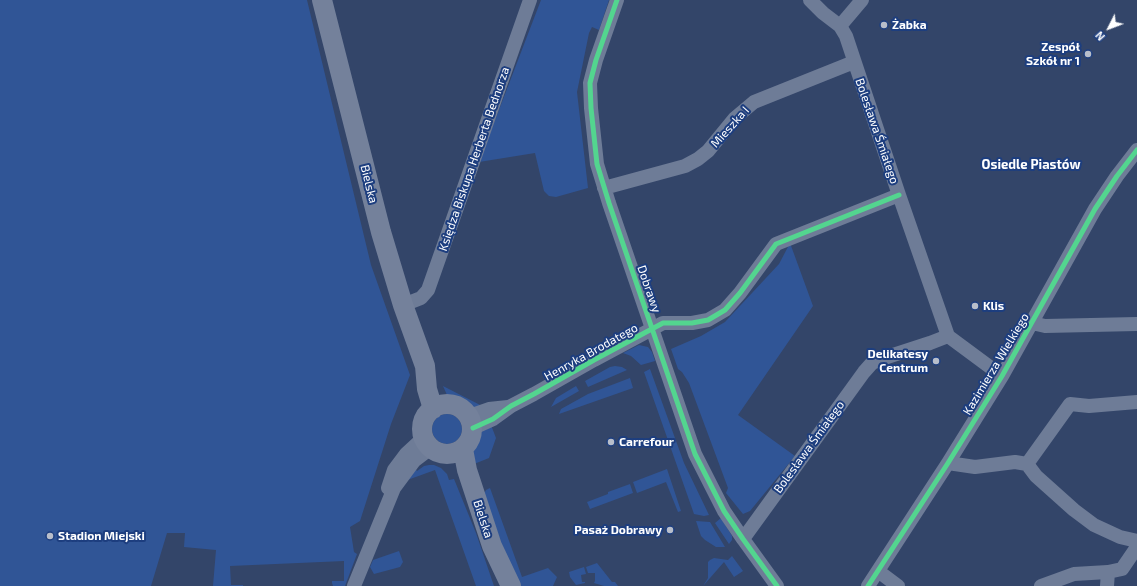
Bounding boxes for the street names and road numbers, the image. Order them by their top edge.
street label: Księdza Biskupa Herberta Bednorza [436,65,512,253]
street label: Bolesława Śmiałego [852,76,902,186]
street label: Mieszka I [708,103,752,151]
street label: Bielska [357,163,381,205]
street label: Dobrawy [634,263,664,315]
street label: Kazimierza Wielkiego [960,310,1032,418]
street label: Henryka Brodatego [542,320,640,384]
street label: Bolesława Śmiałego [771,398,847,496]
street label: Bielska [470,498,496,540]

